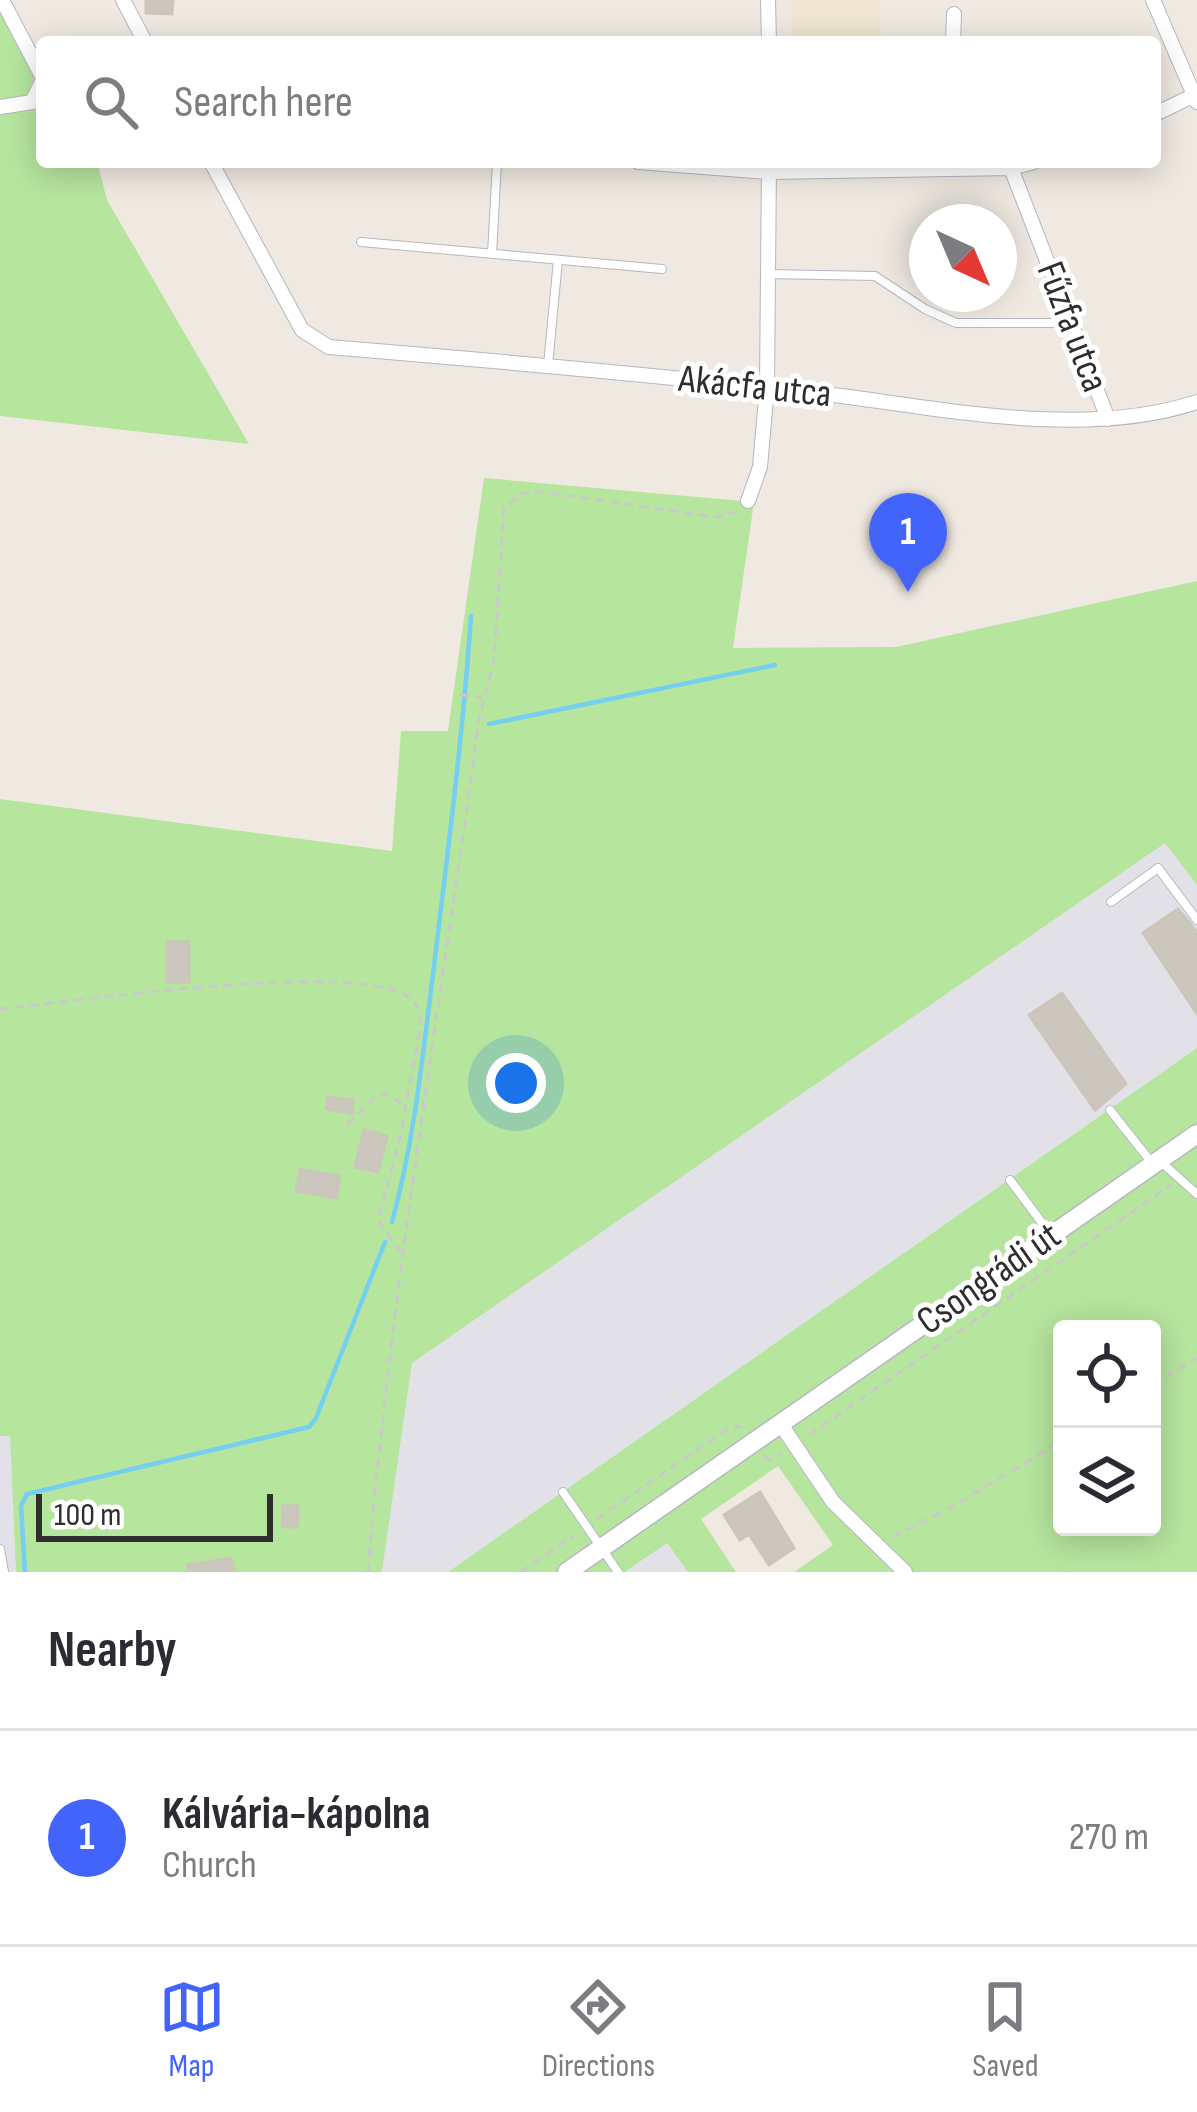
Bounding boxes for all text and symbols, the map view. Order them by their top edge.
search box [36,36,1161,168]
icon: search [78,69,144,135]
text: Search here [174,75,353,130]
north arrow [909,204,1017,312]
street label: Fűzfa utca [1026,256,1118,398]
street label: Akácfa utca [675,356,834,418]
pin: 1 [869,493,947,592]
your location [486,1053,546,1113]
street label: Csongrádi út [908,1213,1070,1345]
map controls [1053,1320,1161,1536]
button: locate [1053,1320,1161,1428]
button: layers [1053,1428,1161,1536]
scale bar [36,1488,273,1541]
text: 100 m [54,1495,121,1535]
text: Nearby [48,1620,177,1681]
text: Kálvária-kápolna [162,1787,430,1842]
text: 1 [79,1814,95,1861]
text: 270 m [1069,1814,1149,1861]
text: Church [162,1842,257,1889]
tab: Map [159,1974,225,2086]
tab: Directions [542,1974,655,2086]
tab: Saved [972,1974,1038,2086]

